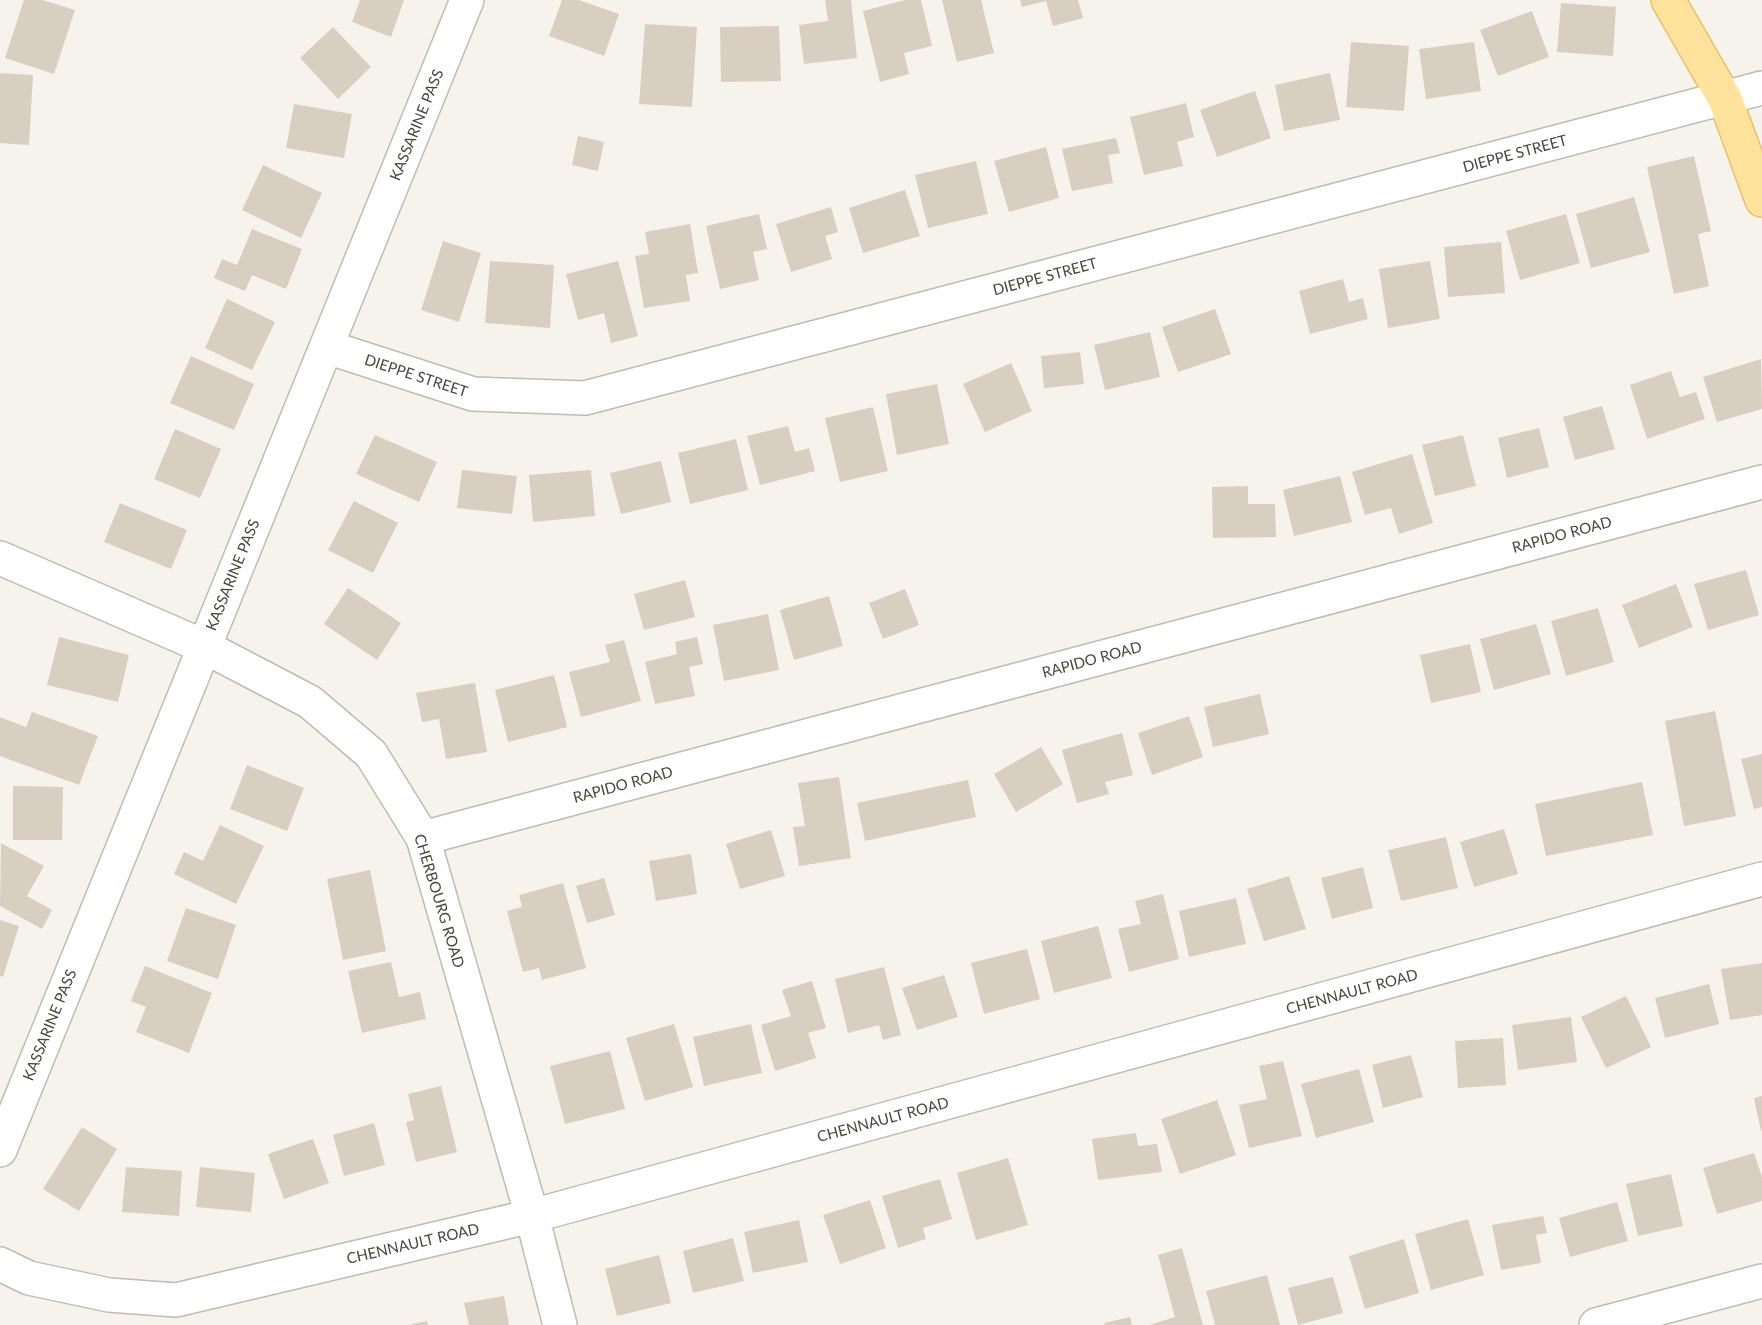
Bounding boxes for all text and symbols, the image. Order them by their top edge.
street label: KASSARINE PASS [386,67,448,183]
street label: DIEPPE STREET [1461,131,1569,177]
street label: DIEPPE STREET [991,254,1099,300]
street label: DIEPPE STREET [362,351,470,401]
street label: RAPIDO ROAD [1510,513,1614,557]
street label: KASSARINE PASS [202,517,264,633]
street label: RAPIDO ROAD [1040,638,1144,682]
street label: RAPIDO ROAD [571,763,675,807]
street label: CHERBOURG ROAD [410,832,468,970]
street label: CHENNAULT ROAD [1284,966,1420,1018]
street label: KASSARINE PASS [19,967,81,1083]
street label: CHENNAULT ROAD [815,1094,951,1146]
street label: CHENNAULT ROAD [345,1220,481,1268]

